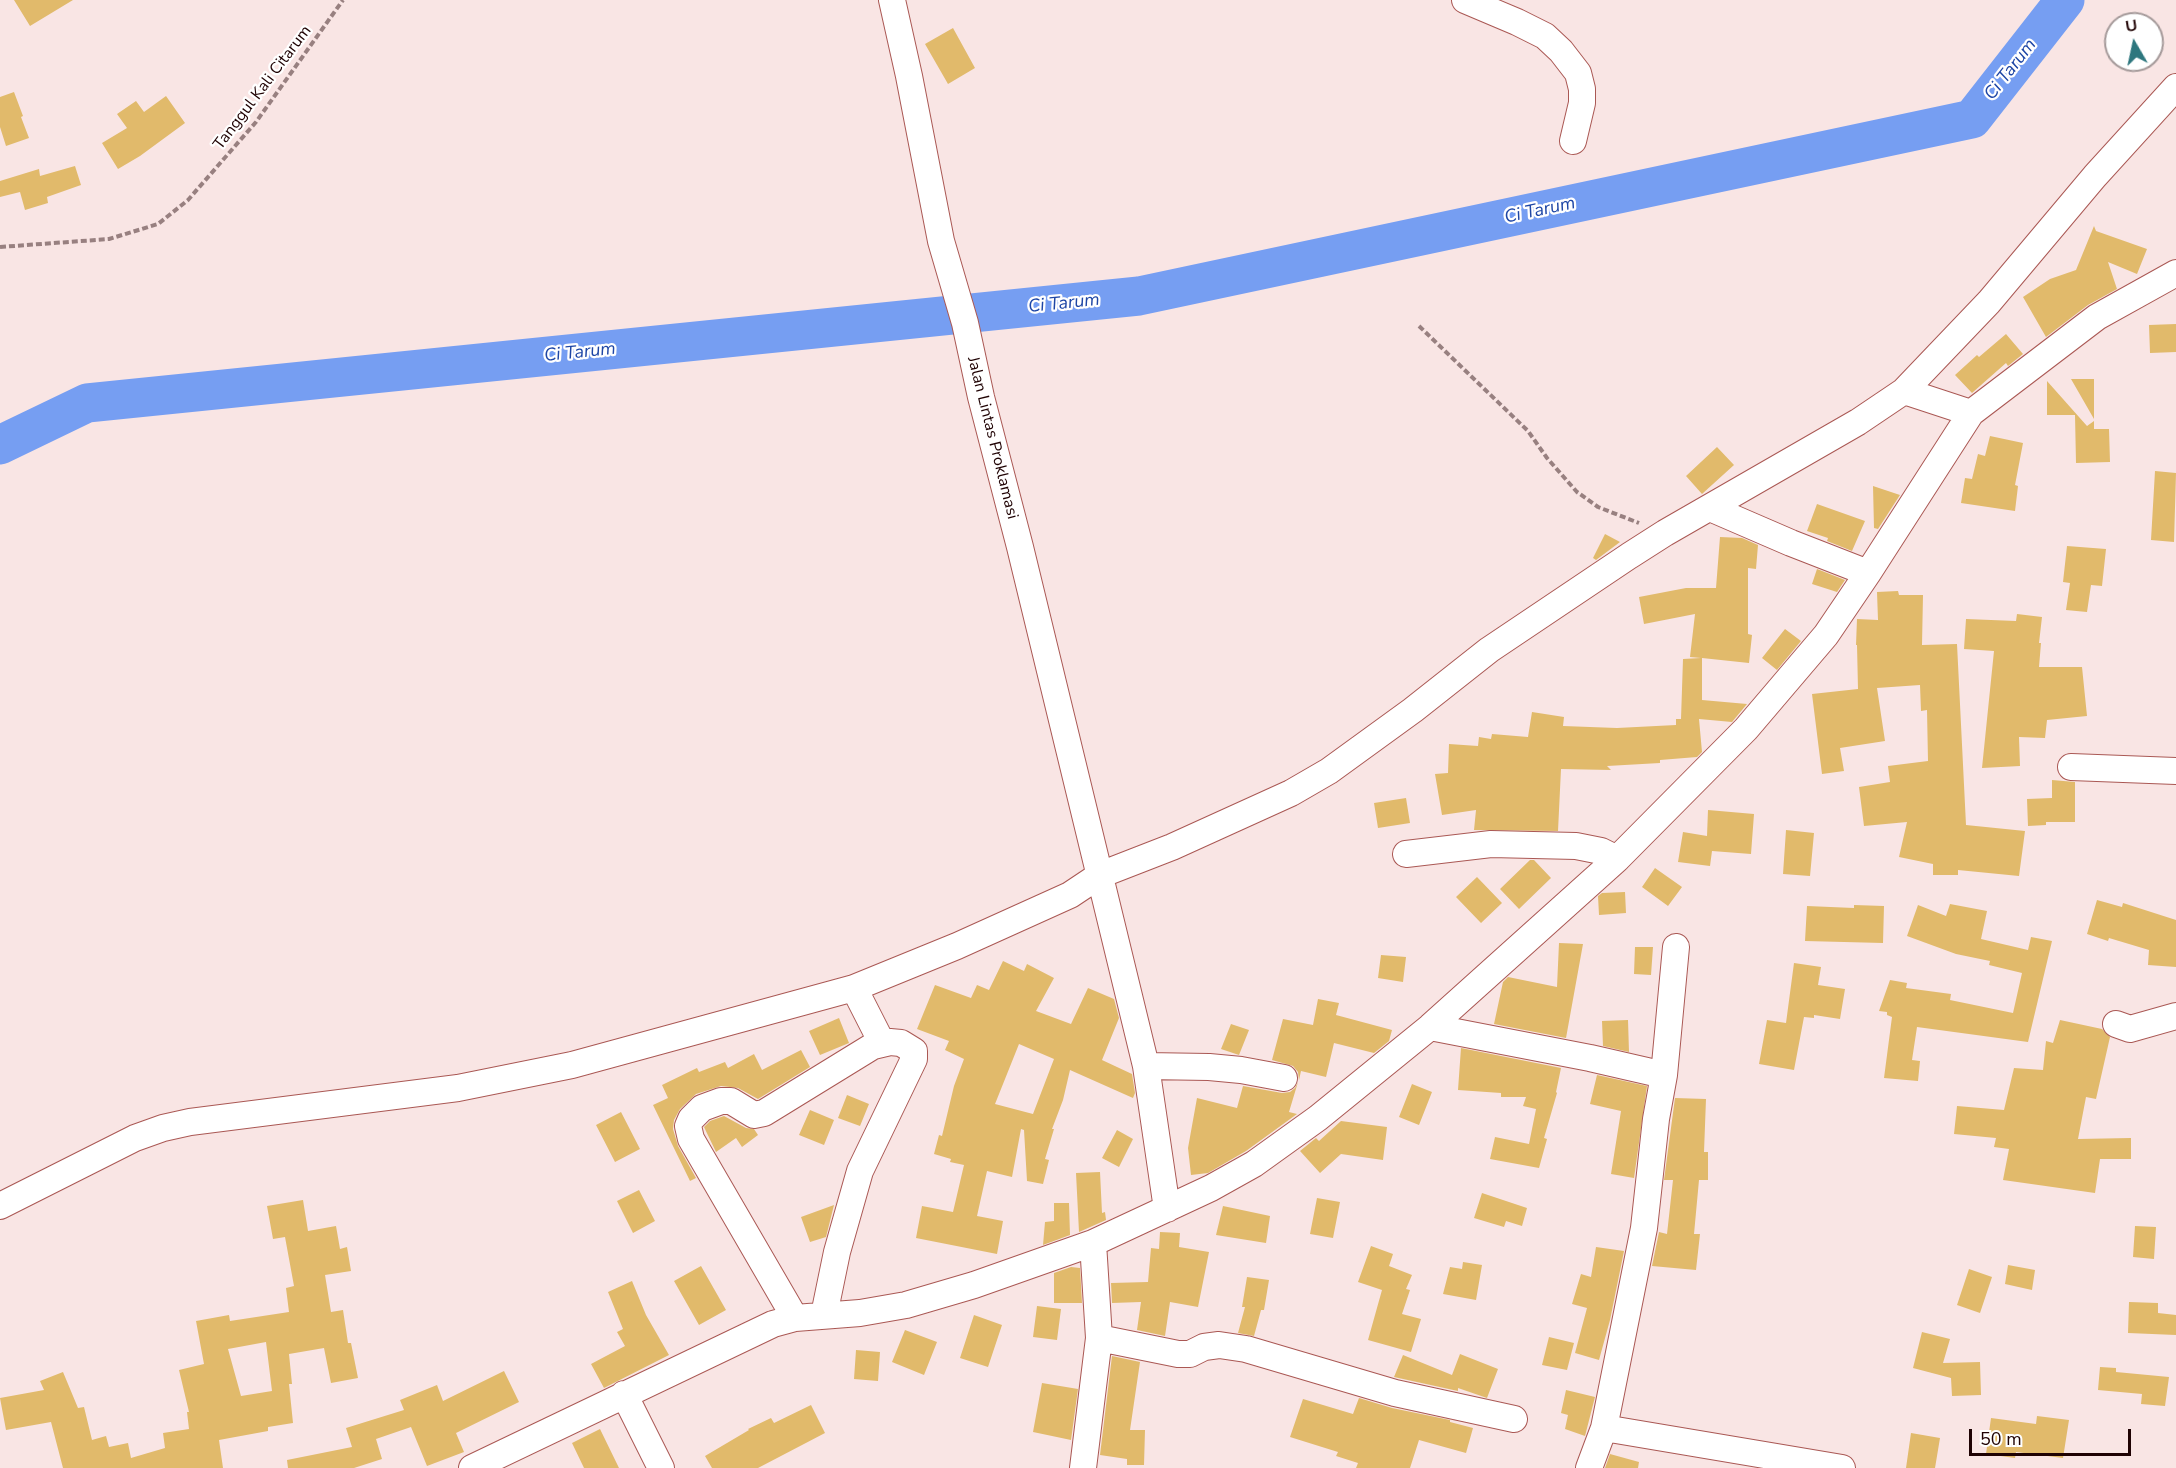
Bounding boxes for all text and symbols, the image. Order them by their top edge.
north arrow [2104,12,2164,72]
text: U [2124,14,2139,38]
street label: Tanggul Kali Citarum [210,22,316,154]
water label: Ci Tarum [1980,35,2042,105]
water label: Ci Tarum [1503,193,1577,229]
water label: Ci Tarum [1027,290,1101,318]
water label: Ci Tarum [543,339,617,367]
street label: Jalan Lintas Proklamasi [963,355,1021,521]
scale bar [1972,1417,2134,1455]
text: 50 m [1980,1427,2022,1451]

